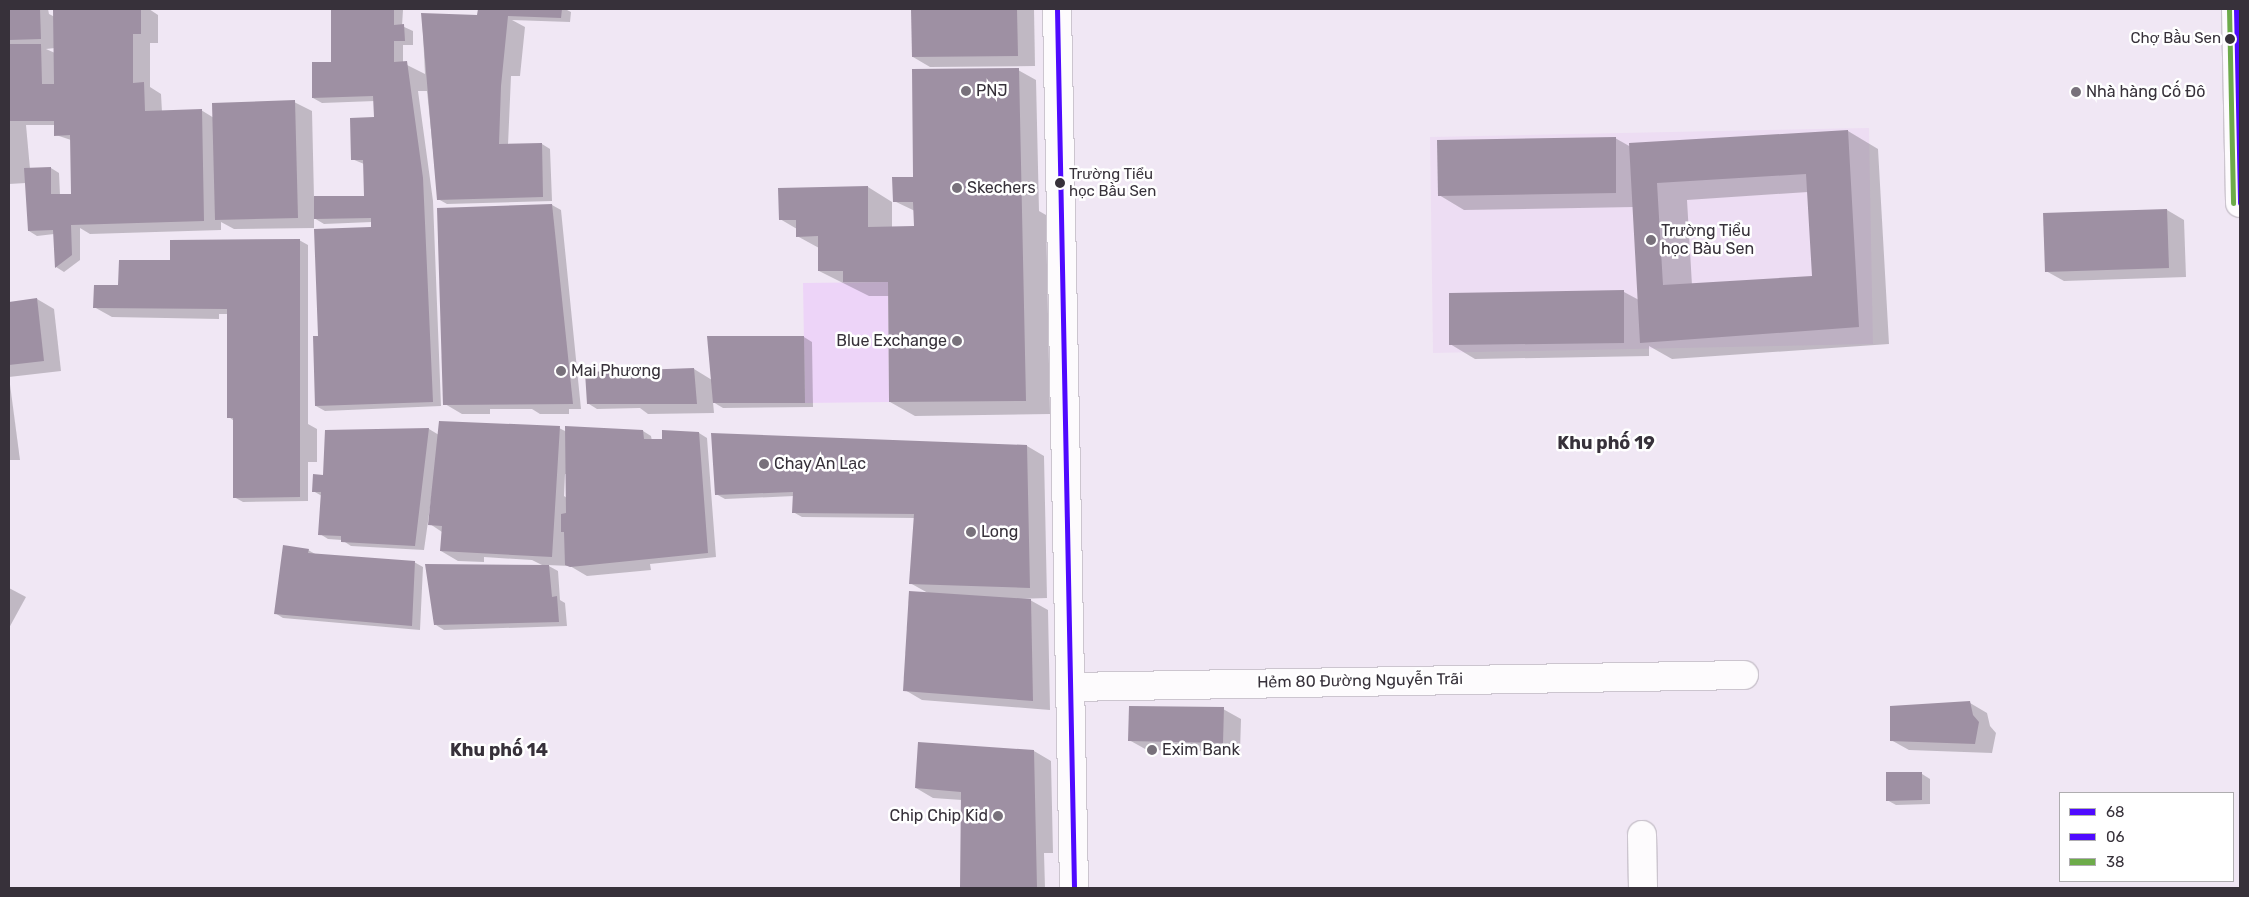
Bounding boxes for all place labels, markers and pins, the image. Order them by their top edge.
place label: Chợ Bầu Sen [2131,30,2221,48]
marker: Chợ Bầu Sen [2225,34,2235,44]
place label: PNJ [976,81,1008,101]
place label: Nhà hàng Cố Đô [2086,82,2205,102]
marker: PNJ [960,85,972,97]
marker: Nhà hàng Cố Đô [2070,86,2082,98]
place label: Trường Tiểu học Bầu Sen [1069,165,1157,200]
place label: Skechers [967,178,1036,198]
marker: Trường Tiểu học Bầu Sen [1055,178,1065,188]
marker: Skechers [951,182,963,194]
place label: Trường Tiểu học Bàu Sen [1661,221,1755,259]
marker: Trường Tiểu học Bàu Sen [1645,234,1657,246]
place label: Blue Exchange [836,331,947,351]
marker: Blue Exchange [951,335,963,347]
place label: Mai Phương [571,361,659,381]
marker: Mai Phương [555,365,567,377]
place label: Chay An Lạc [774,454,867,474]
marker: Chay An Lạc [758,458,770,470]
place label: Long [981,522,1018,542]
marker: Long [965,526,977,538]
place label: Exim Bank [1162,740,1240,760]
marker: Exim Bank [1146,744,1158,756]
place label: Chip Chip Kid [890,806,988,826]
marker: Chip Chip Kid [992,810,1004,822]

